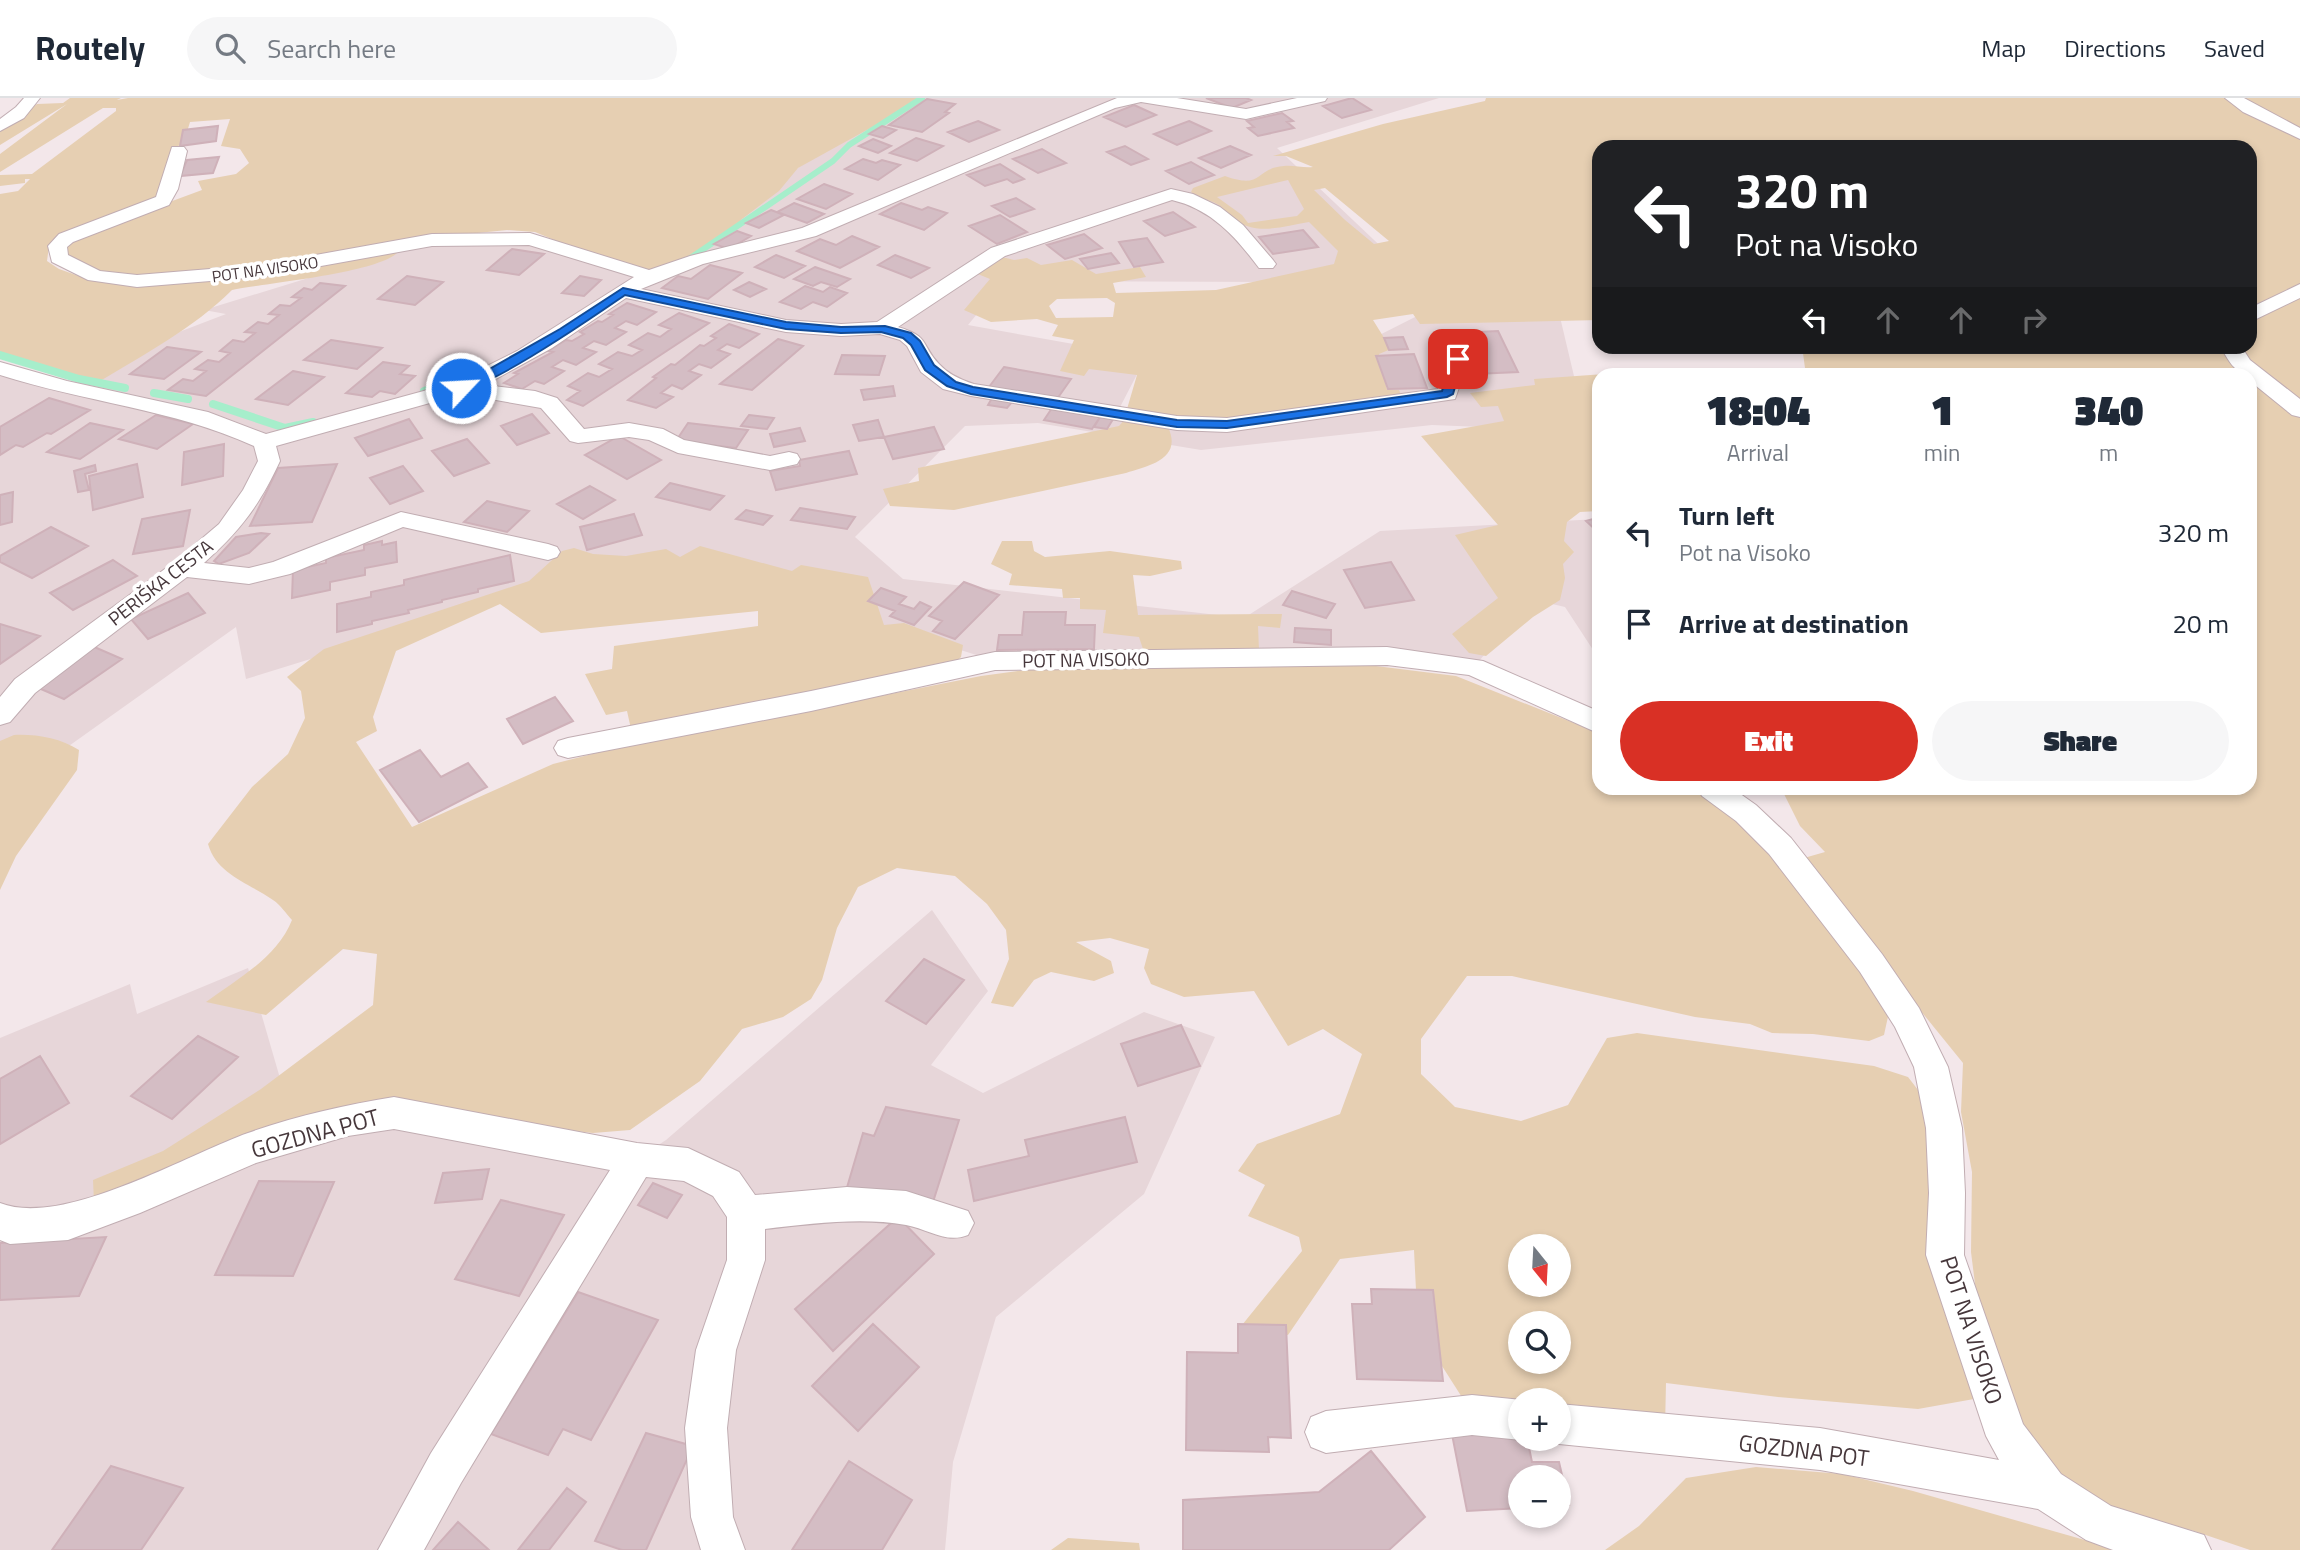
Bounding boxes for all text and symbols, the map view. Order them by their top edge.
search box [187,17,677,80]
text: Routely [35,23,145,73]
icon: search [211,29,249,67]
text: Search here [267,29,396,68]
text: Map [1981,30,2026,66]
text: Directions [2064,30,2166,66]
text: Saved [2204,30,2265,66]
text: 320 m [1735,152,1869,227]
icon: left [1620,168,1711,259]
text: Pot na Visoko [1735,220,1918,268]
street label: POT NA VISOKO [210,250,320,288]
icon: left [1796,301,1834,339]
icon: ahead [1869,301,1907,339]
icon: ahead [1942,301,1980,339]
icon: right [2015,301,2053,339]
pin [1428,329,1488,389]
icon: arrive [1439,340,1477,378]
position arrow [424,351,498,425]
text: 18:04 [1706,377,1810,441]
text: 1 [1931,377,1954,441]
text: 340 [2074,377,2143,441]
text: Arrival [1727,435,1789,470]
text: min [1924,435,1960,470]
text: m [2099,435,2118,470]
text: Turn left [1679,496,1774,535]
text: 320 m [2158,513,2229,552]
icon: left [1620,514,1658,552]
street label: PERIŠKA CESTA [101,532,219,632]
text: Pot na Visoko [1679,535,1811,570]
text: Arrive at destination [1679,604,1909,643]
text: 20 m [2172,604,2229,643]
icon: arrive [1620,605,1658,643]
street label: POT NA VISOKO [1022,643,1150,675]
button: Exit [1620,701,1918,781]
button: Share [1932,701,2229,781]
street label: GOZDNA POT [247,1099,383,1167]
north arrow [1508,1234,1572,1297]
map controls [1508,1234,1571,1528]
street label: POT NA VISOKO [1931,1251,2013,1409]
button: search [1508,1311,1571,1374]
button: + [1508,1388,1571,1451]
street label: GOZDNA POT [1737,1425,1871,1475]
button: − [1508,1465,1571,1528]

